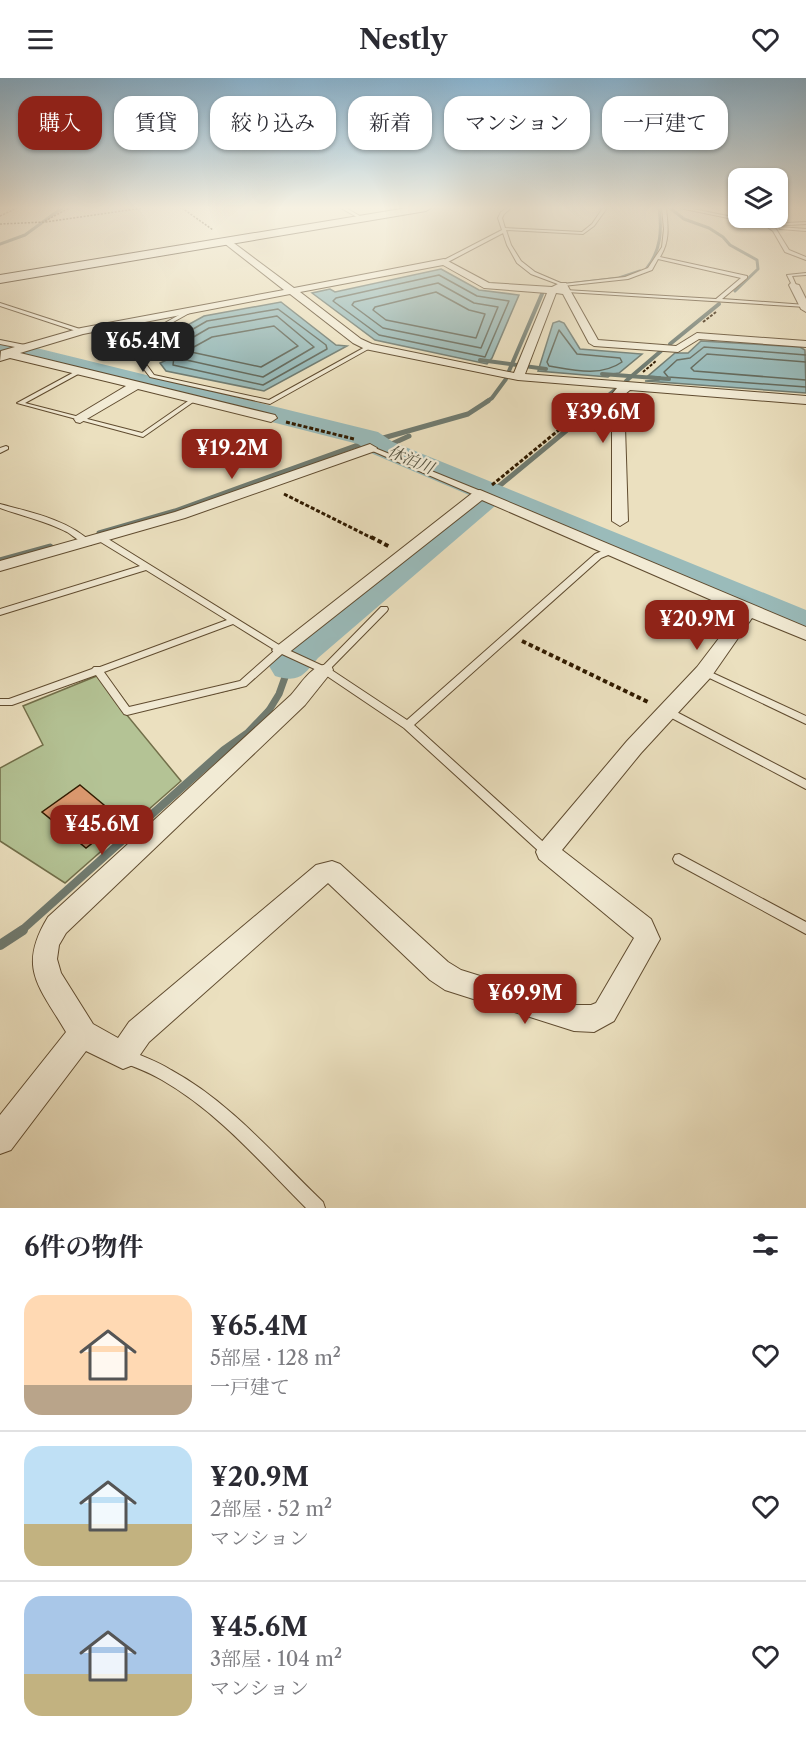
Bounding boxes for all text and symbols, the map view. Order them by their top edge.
icon: menu [24,23,57,56]
text: Nestly [359,23,447,56]
icon: heart [749,23,782,56]
chip: 購入 [18,96,102,150]
chip: 賃貸 [114,96,198,150]
chip: 絞り込み [210,96,336,150]
chip: 新着 [348,96,432,150]
chip: マンション [444,96,590,150]
chip: 一戸建て [602,96,728,150]
map controls [728,168,788,228]
button: layers [728,168,788,228]
pin: ¥65.4M [94,322,192,373]
text: ¥65.4M [105,329,181,353]
pin: ¥39.6M [554,393,652,444]
text: ¥39.6M [566,400,640,424]
pin: ¥19.2M [183,429,281,480]
text: ¥19.2M [196,436,268,460]
water label: 休泊川 [385,440,439,478]
pin: ¥20.9M [648,600,746,651]
text: ¥20.9M [659,607,735,631]
pin: ¥45.6M [53,805,151,856]
text: ¥45.6M [64,812,140,836]
pin: ¥69.9M [476,974,574,1025]
text: ¥69.9M [488,981,563,1005]
icon: filters [749,1228,782,1261]
text: 6件の物件 [24,1231,144,1263]
text: ¥65.4M [210,1310,308,1342]
icon: home [72,1319,144,1391]
icon: heart [749,1339,782,1372]
text: 5部屋 · 128 m² [210,1346,341,1370]
text: 一戸建て [210,1375,290,1399]
text: ¥20.9M [210,1461,309,1493]
icon: home [72,1470,144,1542]
icon: heart [749,1490,782,1523]
text: 2部屋 · 52 m² [210,1497,332,1521]
text: マンション [210,1526,309,1550]
text: ¥45.6M [210,1611,308,1643]
icon: home [72,1620,144,1692]
icon: heart [749,1640,782,1673]
text: 3部屋 · 104 m² [210,1647,342,1671]
text: マンション [210,1676,309,1700]

